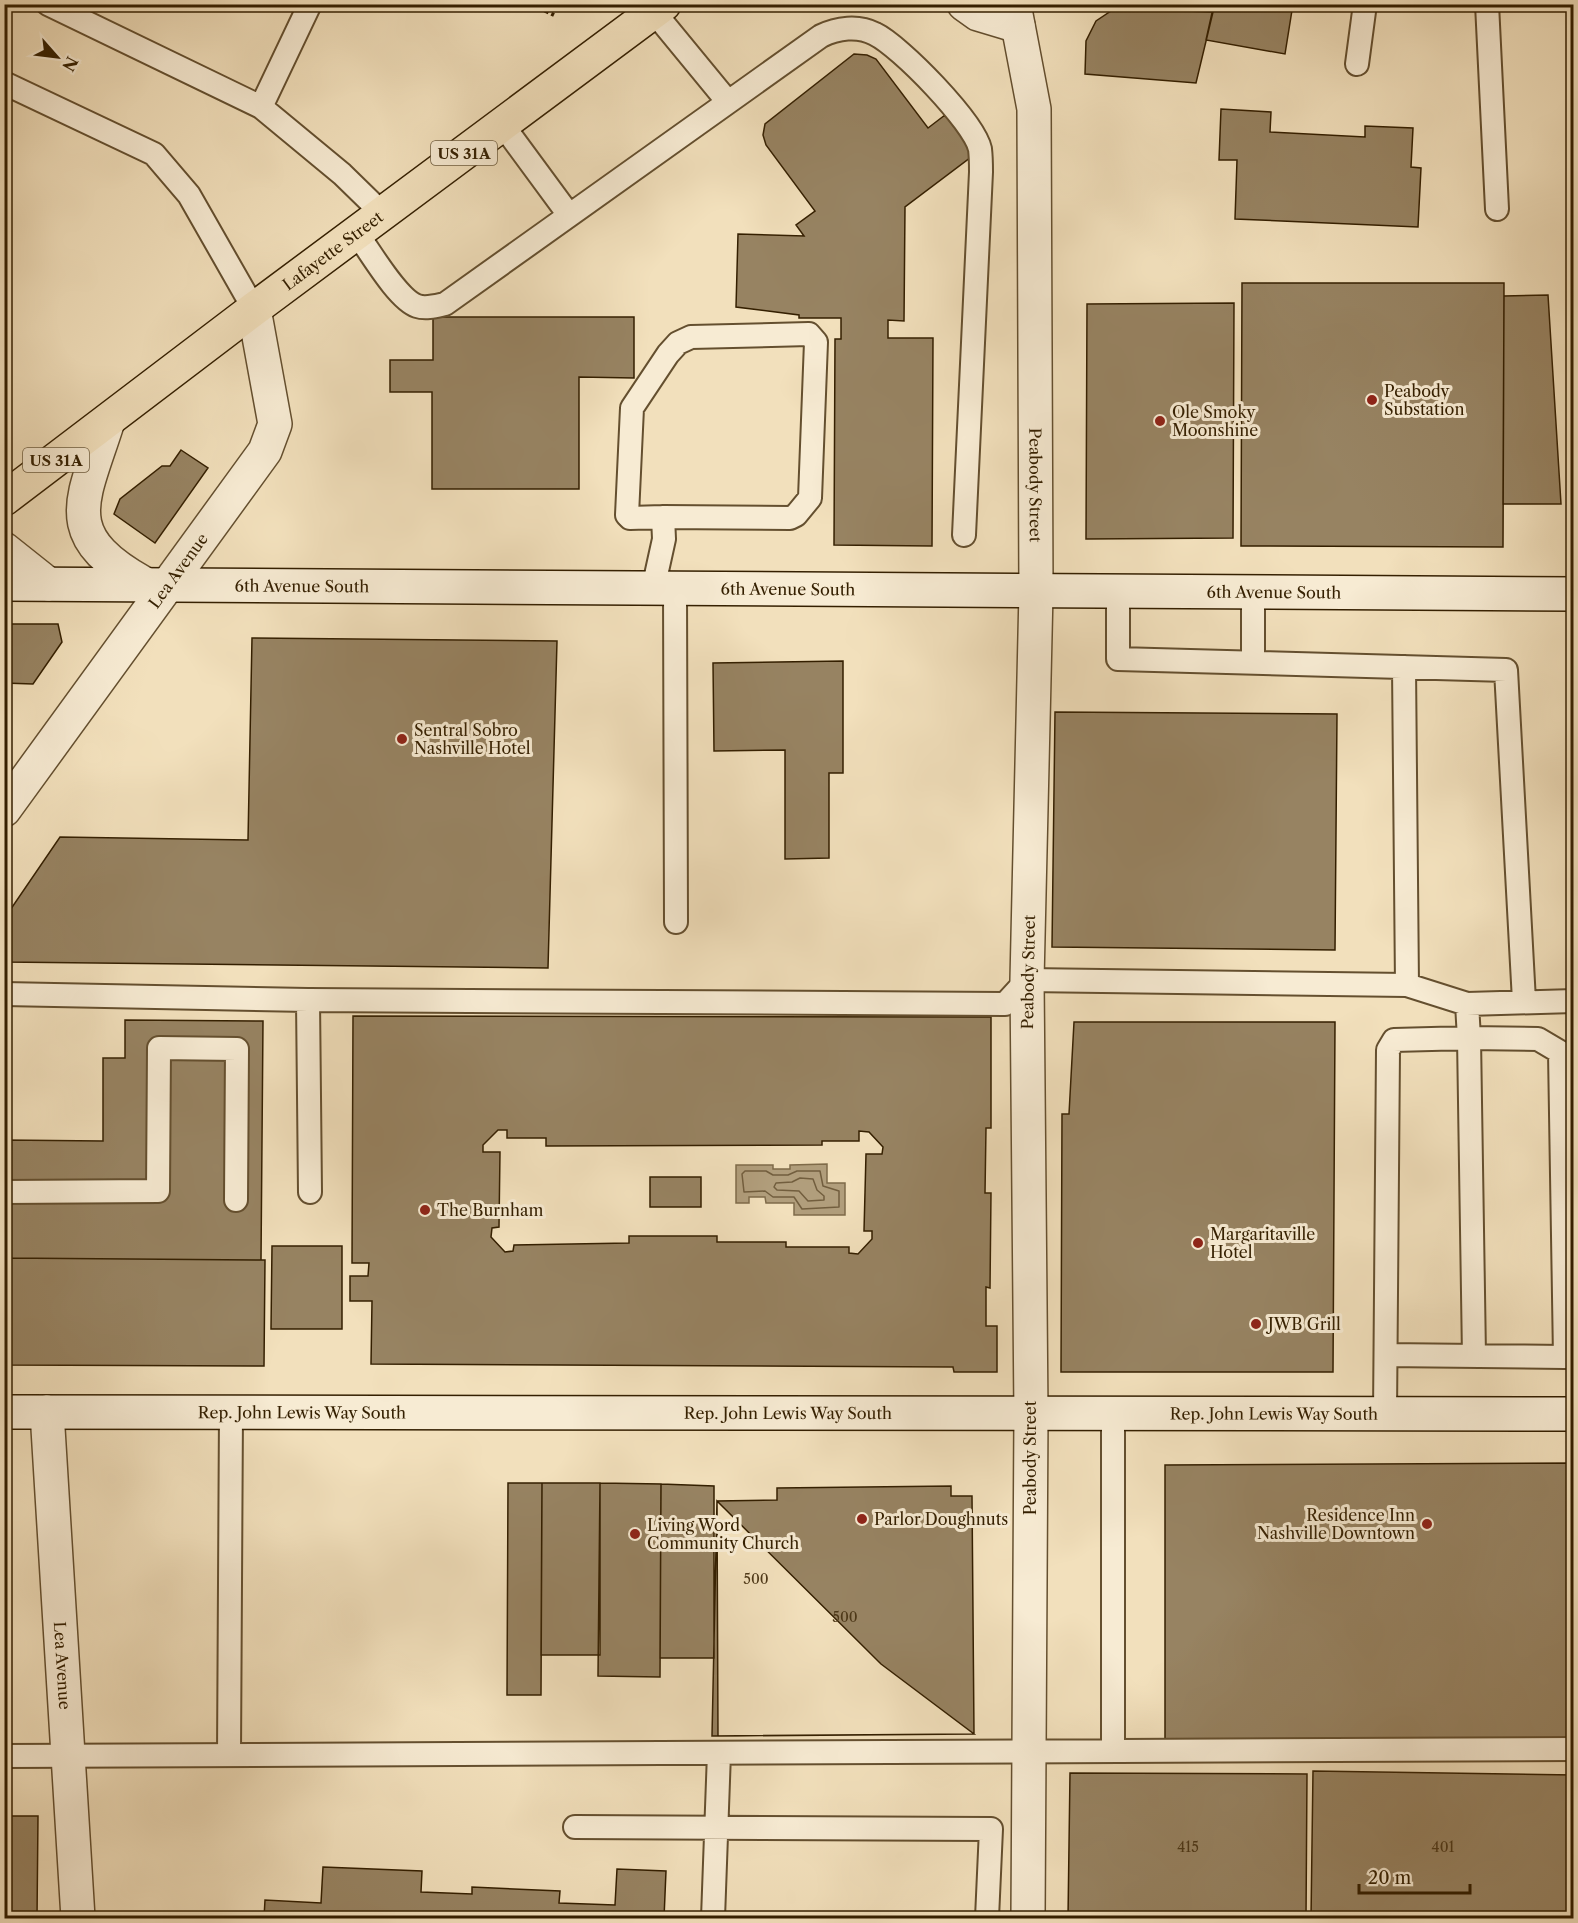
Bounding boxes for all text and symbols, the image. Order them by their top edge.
north arrow [27,27,87,87]
text: N [58,53,82,75]
road number: US 31A [431,141,497,165]
street label: Lafayette Street [278,206,387,294]
place label: Peabody Substation [1384,381,1464,419]
marker: Peabody Substation [1365,393,1379,407]
place label: Ole Smoky Moonshine [1172,402,1258,440]
marker: Ole Smoky Moonshine [1153,414,1167,428]
street label: Peabody Street [1025,428,1046,543]
road number: US 31A [23,448,89,472]
street label: Lea Avenue [144,529,212,612]
street label: 6th Avenue South [235,575,369,596]
street label: 6th Avenue South [721,579,855,599]
street label: 6th Avenue South [1206,582,1341,603]
place label: Sentral Sobro Nashville Hotel [414,720,531,758]
marker: Sentral Sobro Nashville Hotel [395,732,409,746]
street label: Peabody Street [1017,914,1039,1029]
place label: The Burnham [437,1200,543,1220]
marker: The Burnham [418,1203,432,1217]
place label: Margaritaville Hotel [1210,1224,1315,1262]
marker: Margaritaville Hotel [1191,1236,1205,1250]
place label: JWB Grill [1265,1314,1341,1334]
marker: JWB Grill [1249,1317,1263,1331]
street label: Peabody Street [1020,1400,1040,1515]
street label: Rep. John Lewis Way South [198,1402,406,1423]
street label: Rep. John Lewis Way South [684,1403,892,1423]
street label: Rep. John Lewis Way South [1170,1403,1378,1424]
place label: Residence Inn Nashville Downtown [1257,1505,1415,1543]
place label: Parlor Doughnuts [874,1509,1008,1529]
marker: Parlor Doughnuts [855,1512,869,1526]
place label: Living Word Community Church [647,1515,799,1553]
marker: Residence Inn Nashville Downtown [1420,1517,1434,1531]
marker: Living Word Community Church [628,1527,642,1541]
house number: 500 [743,1570,769,1588]
house number: 500 [832,1608,858,1626]
street label: Lea Avenue [50,1621,75,1710]
house number: 415 [1177,1838,1199,1856]
house number: 401 [1432,1838,1455,1856]
scale bar [1359,1857,1470,1895]
text: 20 m [1368,1867,1412,1889]

